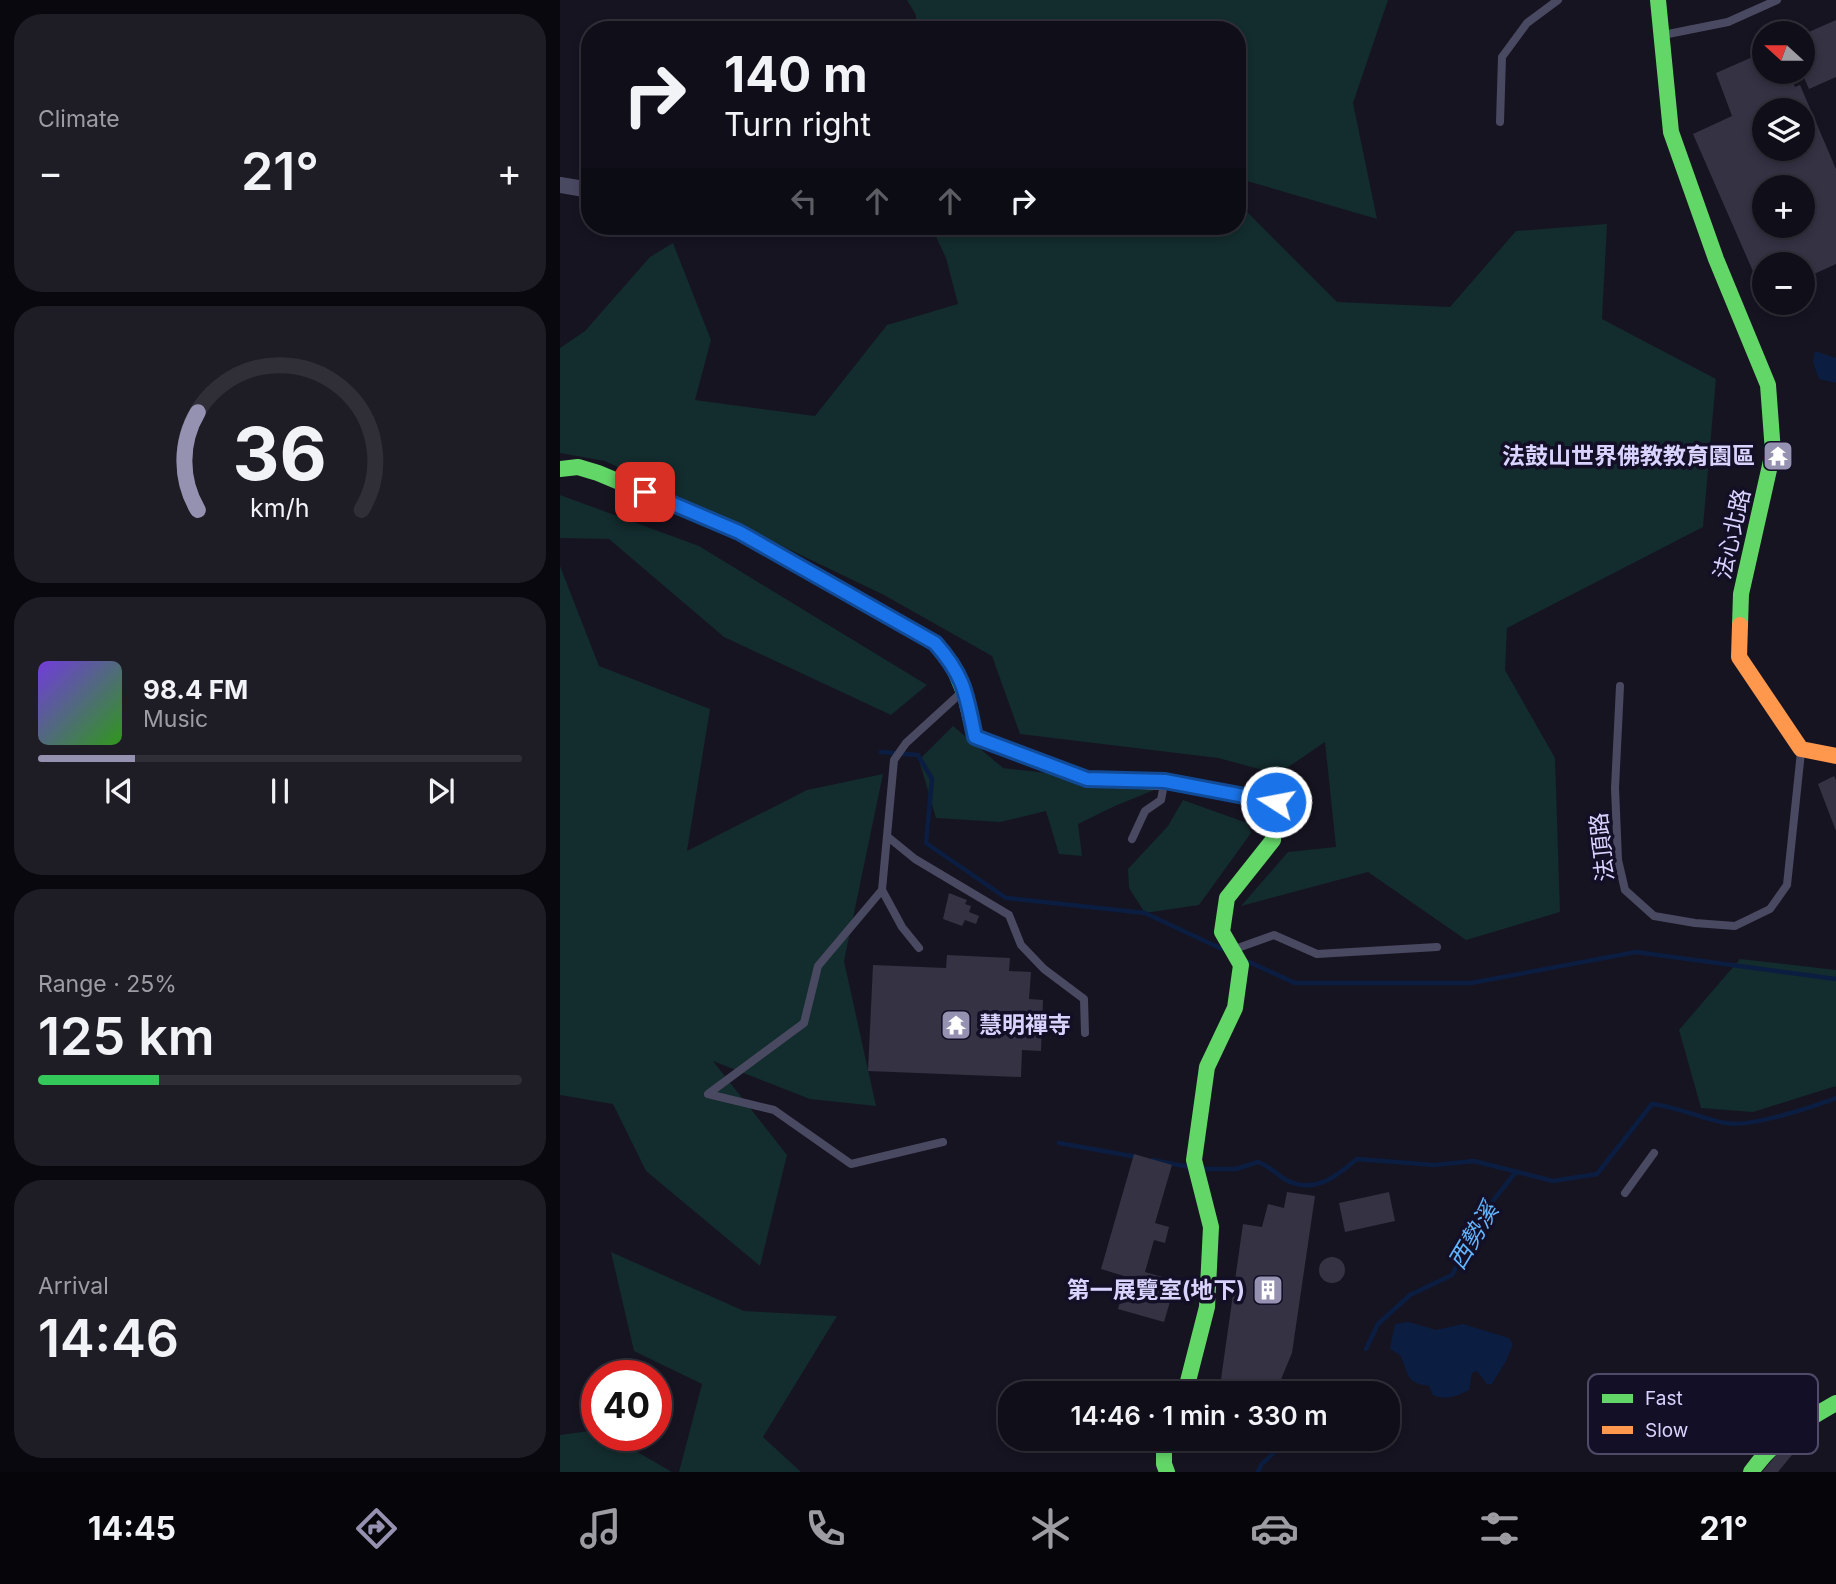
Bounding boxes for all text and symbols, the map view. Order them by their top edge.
north arrow [1752,21,1815,84]
map controls [1752,21,1815,315]
text: 140 m [724,45,868,104]
icon: right [609,49,700,140]
button: layers [1752,98,1815,161]
text: Climate [38,105,120,133]
text: Turn right [724,105,871,144]
text: 21° [241,140,319,203]
text: − [38,149,63,195]
text: + [497,149,522,195]
button: + [1752,175,1815,238]
icon: left [785,182,823,220]
icon: ahead [858,182,896,220]
icon: ahead [931,182,969,220]
icon: right [1004,182,1042,220]
button: − [1752,252,1815,315]
text: 36 [233,410,327,499]
temple icon: 法鼓山世界佛教教育園區 [1761,439,1795,473]
place label: 法鼓山世界佛教教育園區 [1502,442,1755,470]
pin [615,462,675,522]
icon: arrive [626,473,664,511]
street label: 法心北路 [1708,486,1756,582]
text: km/h [250,493,310,523]
text: 98.4 FM [143,674,248,705]
text: Music [143,705,208,733]
position arrow [1239,765,1313,839]
icon: previous [100,772,138,810]
icon: pause [261,772,299,810]
icon: next [422,772,460,810]
street label: 法頂路 [1584,811,1620,883]
text: Range · 25% [38,970,177,998]
text: 125 km [38,1005,215,1068]
temple icon: 慧明禪寺 [939,1008,973,1042]
place label: 慧明禪寺 [979,1011,1071,1039]
water label: 西勢溪 [1442,1195,1506,1274]
text: Arrival [38,1272,109,1300]
building icon: 第一展覽室(地下) [1251,1273,1285,1307]
place label: 第一展覽室(地下) [1067,1276,1245,1304]
text: 14:46 [38,1307,179,1370]
speed limit sign: 40 [581,1360,672,1451]
legend [1588,1374,1818,1454]
text: Fast [1645,1387,1683,1410]
text: 14:46 · 1 min · 330 m [1070,1400,1328,1431]
text: Slow [1645,1419,1688,1442]
icon: directions [352,1504,401,1553]
icon: music [576,1504,625,1553]
icon: phone [801,1504,850,1553]
icon: climate [1026,1504,1075,1553]
icon: car [1250,1504,1299,1553]
icon: filters [1475,1504,1524,1553]
text: 14:45 [88,1509,176,1548]
text: 21° [1700,1509,1748,1548]

